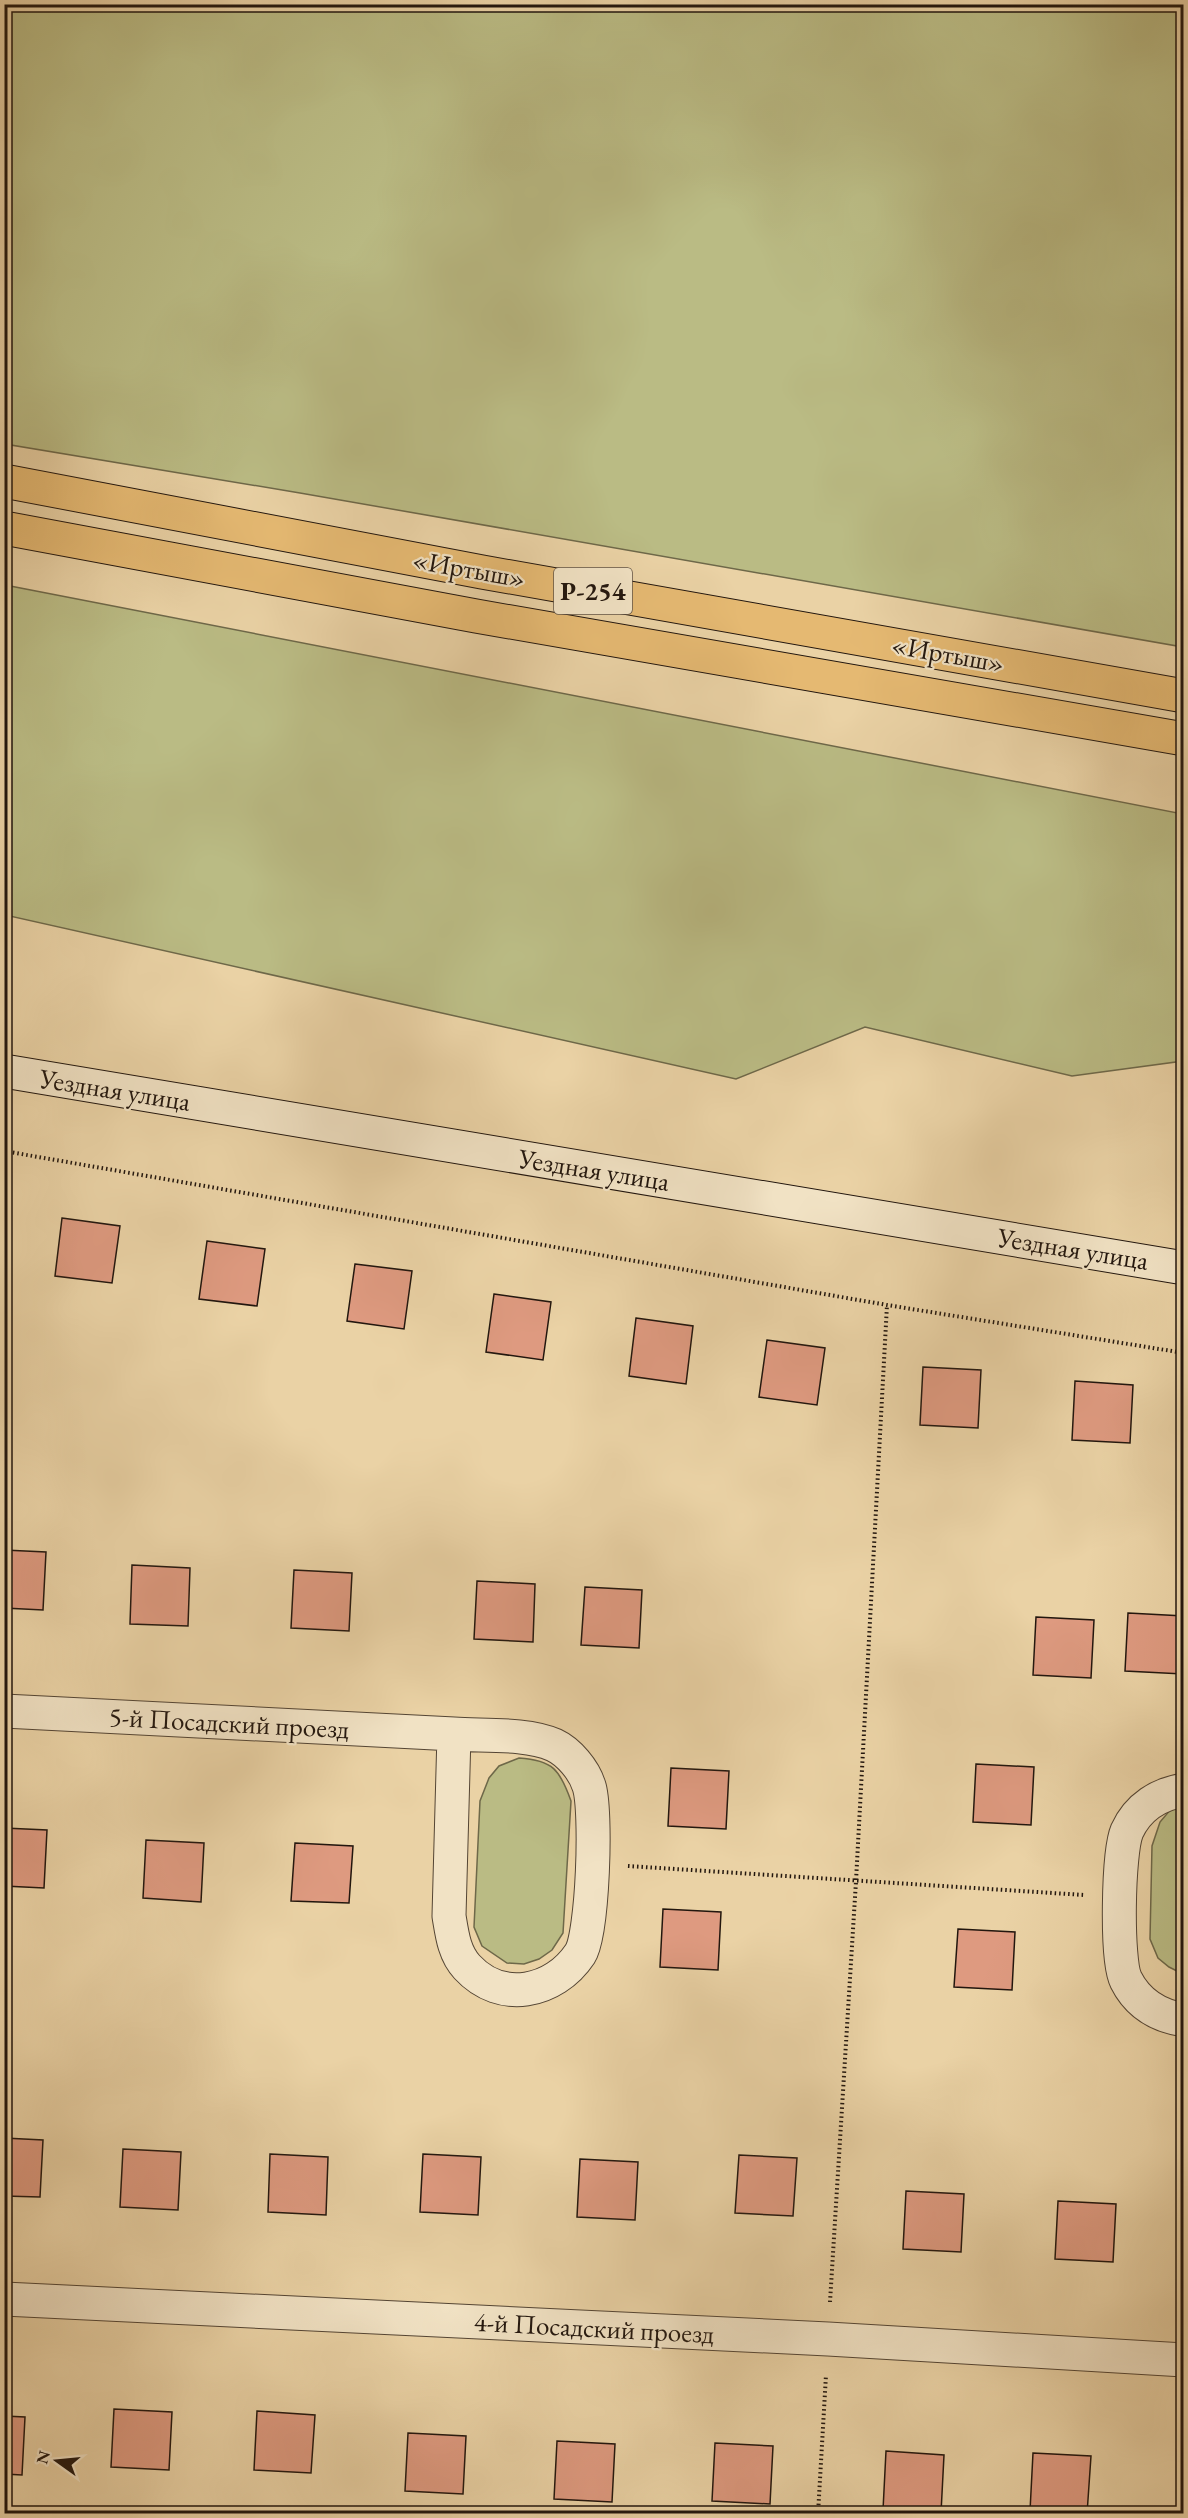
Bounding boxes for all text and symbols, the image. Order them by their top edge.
street label: «Иртыш» [410,541,528,596]
road number: Р-254 [554,568,632,614]
street label: «Иртыш» [889,626,1007,681]
street label: Уездная улица [36,1060,193,1119]
street label: Уездная улица [515,1140,672,1199]
street label: Уездная улица [994,1219,1151,1278]
street label: 5-й Посадский проезд [108,1699,350,1746]
street label: 4-й Посадский проезд [473,2304,715,2351]
north arrow [27,2431,87,2491]
text: N [31,2448,55,2466]

